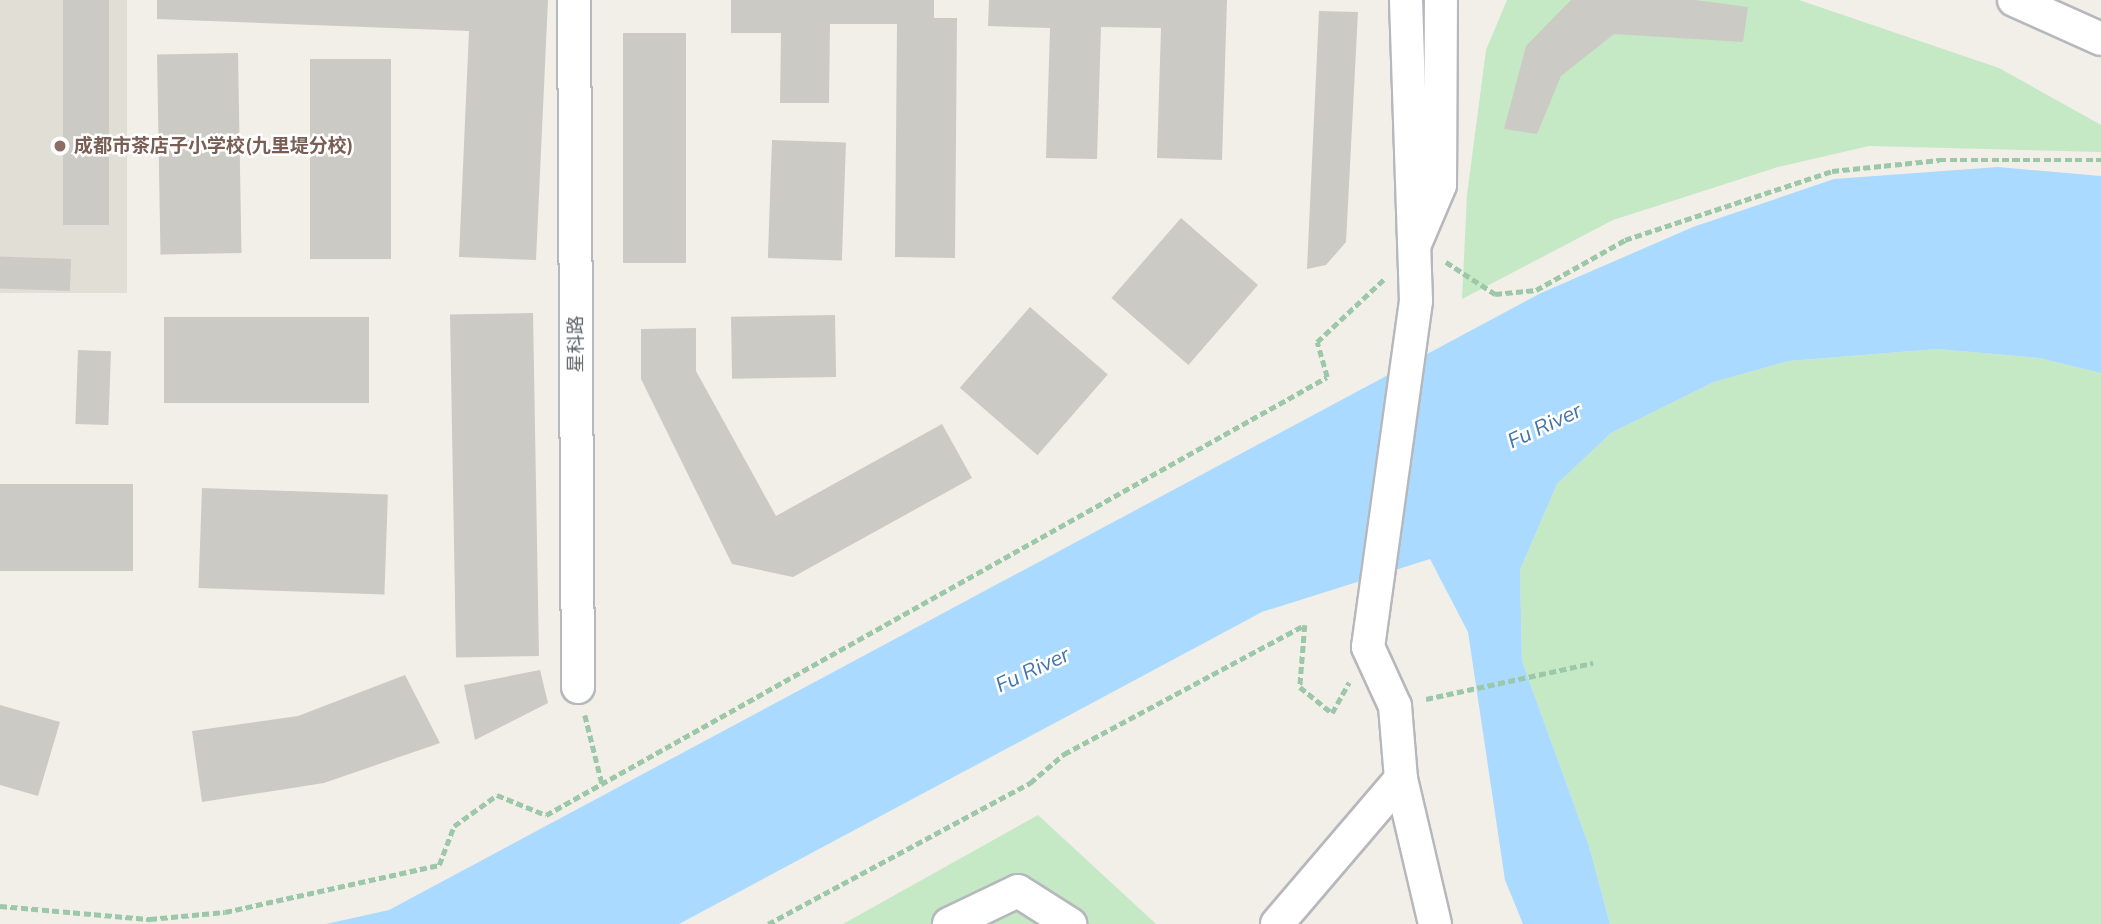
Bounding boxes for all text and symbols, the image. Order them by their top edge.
place label: 成都市茶店子小学校(九里堤分校) [74,135,354,157]
marker: 成都市茶店子小学校(九里堤分校) [52,138,68,154]
street label: 星科路 [565,316,587,372]
water label: Fu River [1503,397,1585,453]
water label: Fu River [991,641,1073,697]

